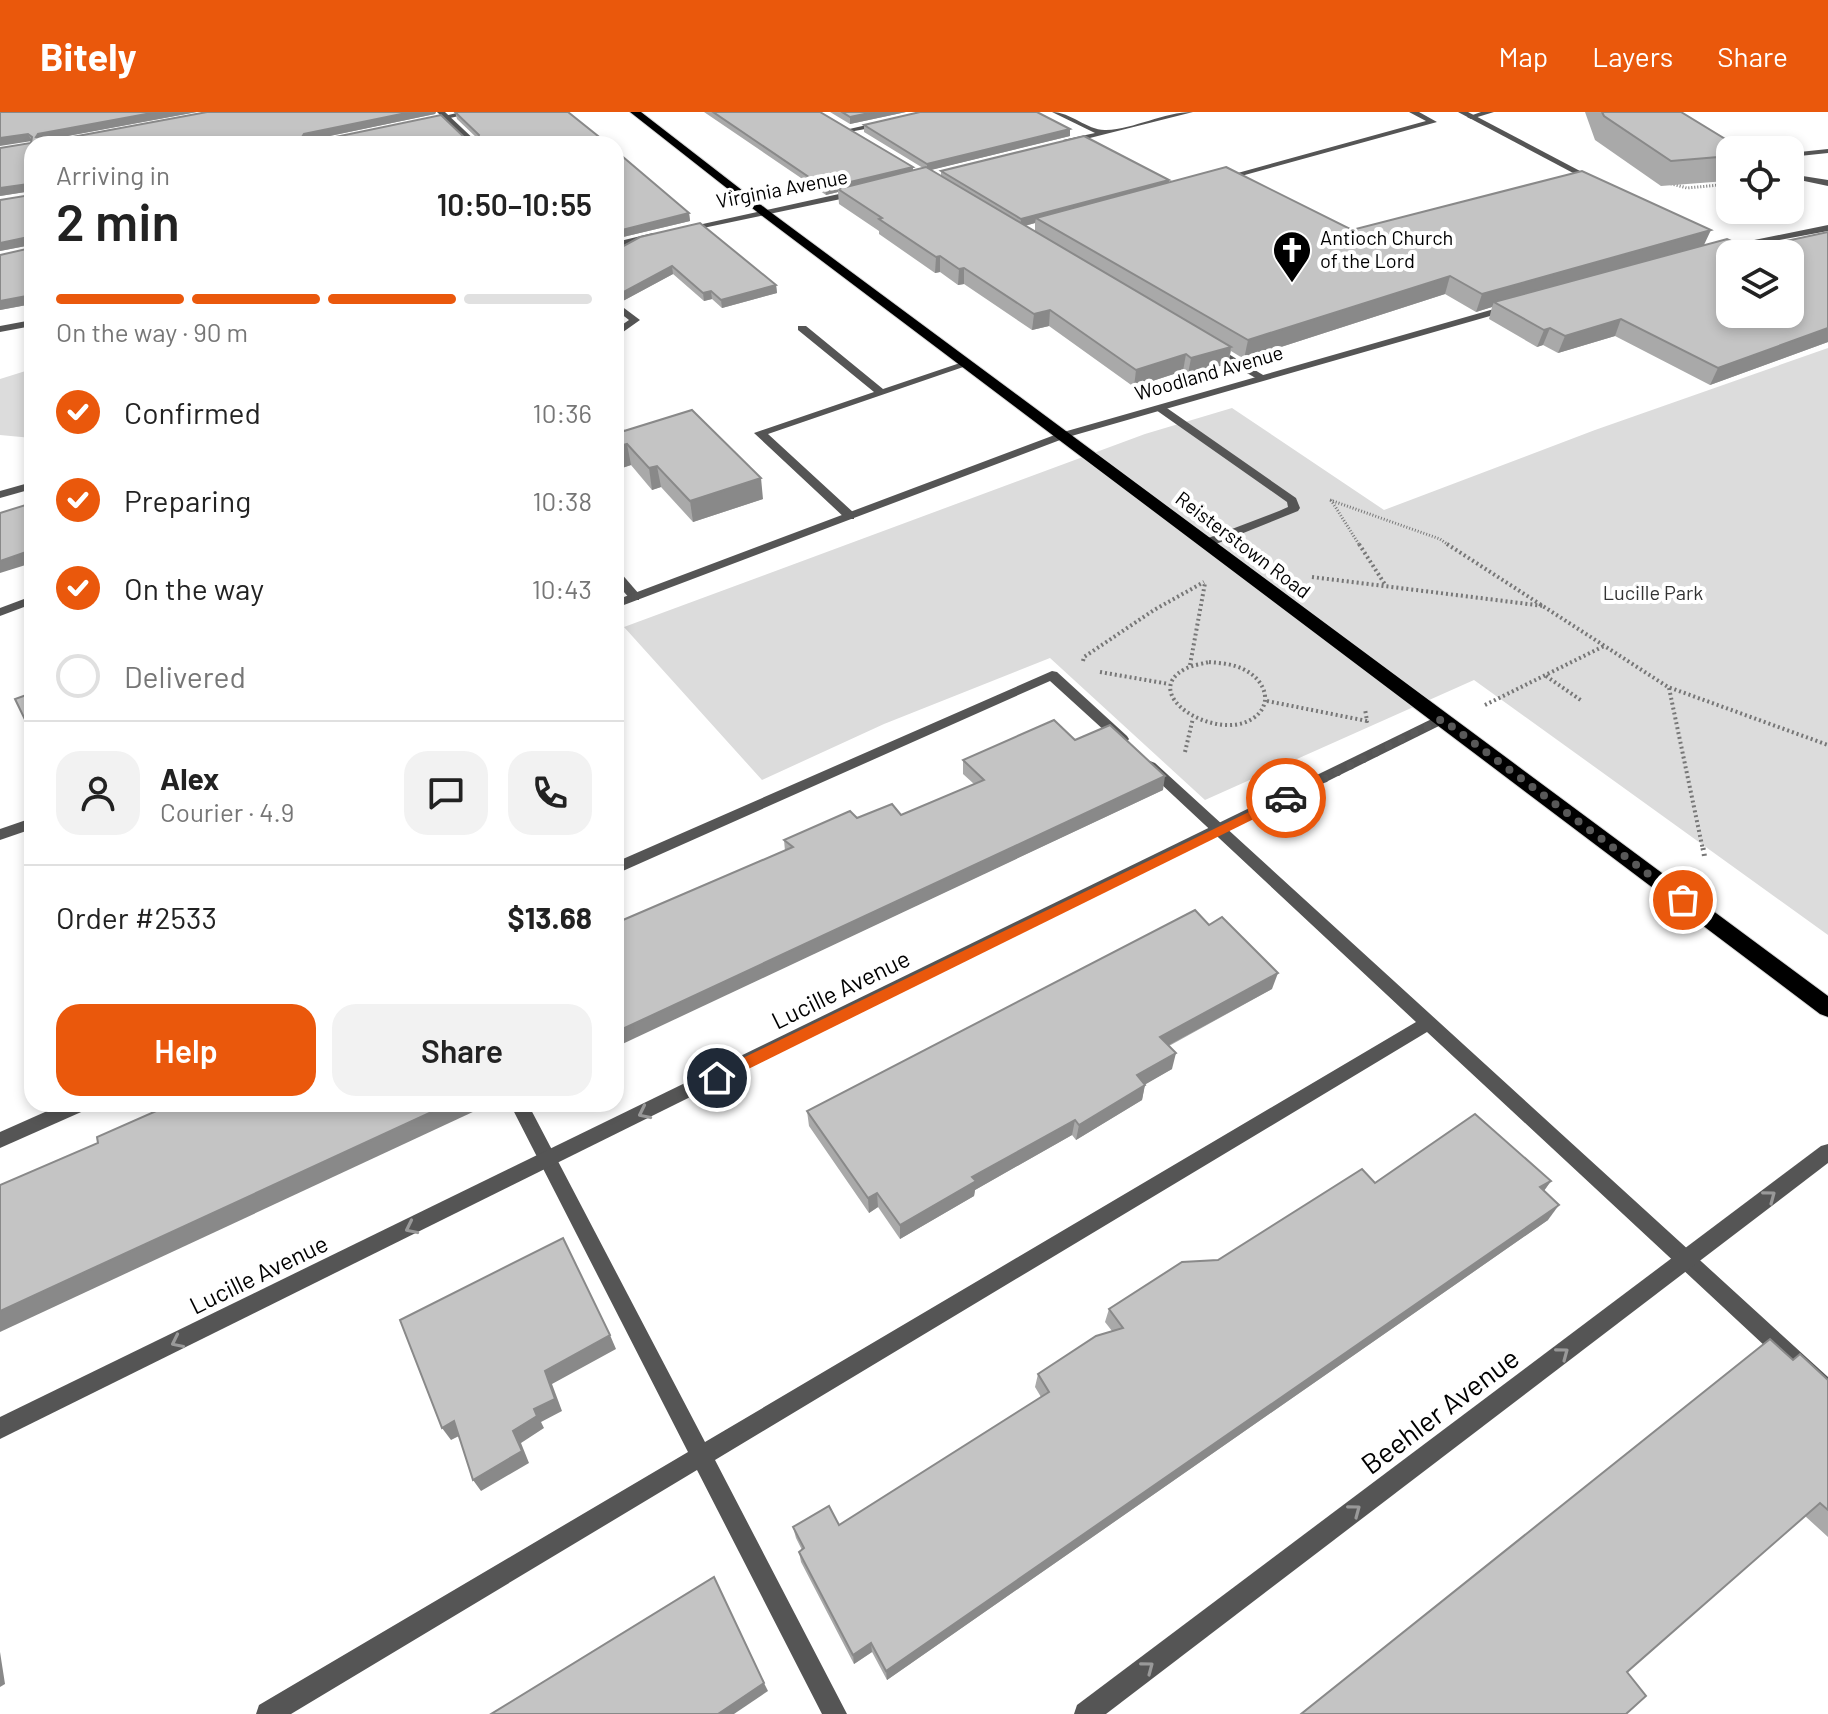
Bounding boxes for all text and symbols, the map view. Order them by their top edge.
text: Bitely [40,33,137,79]
text: Map [1498,39,1548,73]
text: Layers [1592,39,1673,73]
text: Share [1717,39,1788,73]
map controls [1716,136,1804,328]
button: locate [1716,136,1804,224]
text: Arriving in [56,159,170,190]
street label: Virginia Avenue [714,164,850,213]
text: 10:50–10:55 [437,186,592,222]
text: 2 min [56,189,180,251]
place label: Antioch Church of the Lord [1320,225,1453,272]
church icon: Antioch Church of the Lord [1271,229,1313,284]
button: layers [1716,240,1804,328]
text: On the way · 90 m [56,316,248,347]
street label: Woodland Avenue [1132,339,1286,405]
icon: check [56,390,100,434]
text: Confirmed [124,394,261,430]
text: 10:36 [533,397,592,428]
icon: check [56,478,100,522]
text: Preparing [124,482,251,518]
text: 10:38 [532,485,592,516]
street label: Reisterstown Road [1171,486,1316,603]
icon: check [56,566,100,610]
text: On the way [124,570,264,606]
text: 10:43 [532,573,592,604]
park label: Lucille Park [1603,580,1703,604]
text: Delivered [124,658,246,694]
button: person [56,751,140,835]
button: chat [404,751,488,835]
button: phone [508,751,592,835]
courier [1246,758,1326,838]
text: Alex [160,760,219,796]
icon: car [1264,776,1308,820]
text: Courier · 4.9 [160,796,294,827]
pin [1649,866,1717,934]
icon: bag [1661,878,1705,922]
text: Order #2533 [56,899,217,935]
text: $13.68 [508,899,592,935]
street label: Lucille Avenue [767,943,914,1035]
button: Help [56,1004,316,1096]
button: Share [332,1004,592,1096]
pin [683,1044,751,1112]
icon: home [695,1056,739,1100]
one-way arrow [638,1103,653,1119]
one-way arrow [1761,1192,1776,1206]
one-way arrow [404,1218,419,1233]
street label: Lucille Avenue [185,1228,332,1320]
one-way arrow [171,1332,186,1348]
street label: Beehler Avenue [1354,1340,1525,1481]
one-way arrow [1554,1349,1569,1363]
one-way arrow [1347,1506,1361,1520]
one-way arrow [1139,1662,1154,1676]

